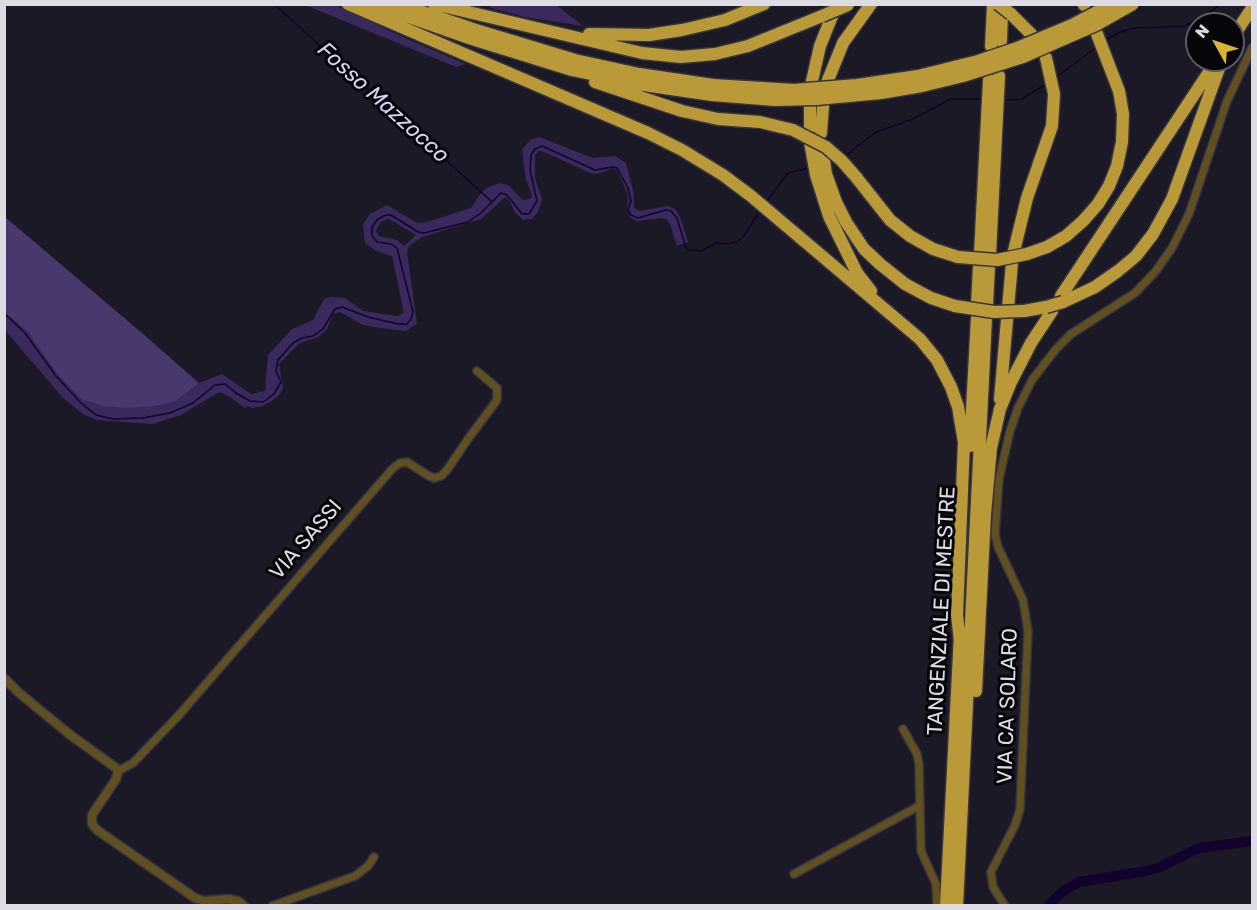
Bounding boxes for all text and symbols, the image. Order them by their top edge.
north arrow [1185,12,1245,72]
text: N [1191,21,1213,42]
water label: Fosso Mazzocco [312,37,454,169]
street label: TANGENZIALE DI MESTRE [923,486,961,736]
street label: VIA SASSI [265,495,347,585]
street label: VIA CA' SOLARO [993,628,1023,784]

